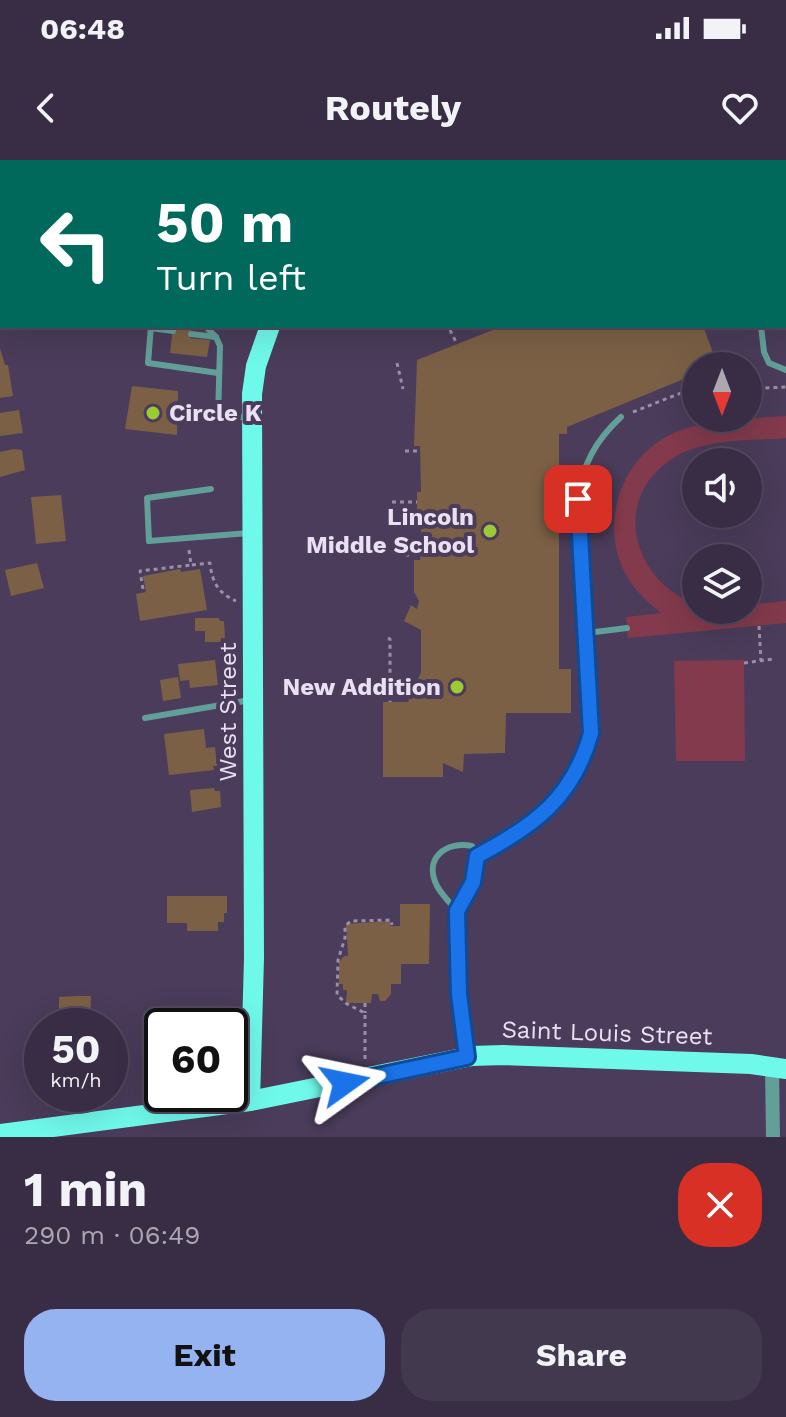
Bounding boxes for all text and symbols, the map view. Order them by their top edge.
text: 06:48 [40,11,125,46]
icon: back [24,86,68,130]
icon: heart [718,86,762,130]
text: Routely [325,87,461,129]
text: 50 m [156,190,293,256]
icon: left [24,192,128,296]
text: Turn left [156,257,306,299]
north arrow [682,352,762,432]
map controls [682,352,762,624]
place label: Circle K [169,399,262,427]
marker: Circle K [144,404,162,422]
button: sound [682,448,762,528]
pin [544,465,612,533]
icon: arrive [556,477,600,521]
place label: Lincoln Middle School [306,503,474,559]
marker: Lincoln Middle School [481,522,499,540]
button: layers [682,544,762,624]
street label: West Street [214,642,242,782]
place label: New Addition [283,673,441,701]
marker: New Addition [448,678,466,696]
speed limit sign: 60 [144,1008,248,1112]
street label: Saint Louis Street [501,1015,713,1051]
text: 50 [51,1026,101,1073]
position arrow [303,1041,387,1125]
text: km/h [50,1068,102,1092]
text: 1 min [24,1161,147,1218]
button: close [678,1163,762,1247]
text: 290 m · 06:49 [24,1220,200,1250]
button: Exit [24,1309,385,1401]
button: Share [401,1309,762,1401]

